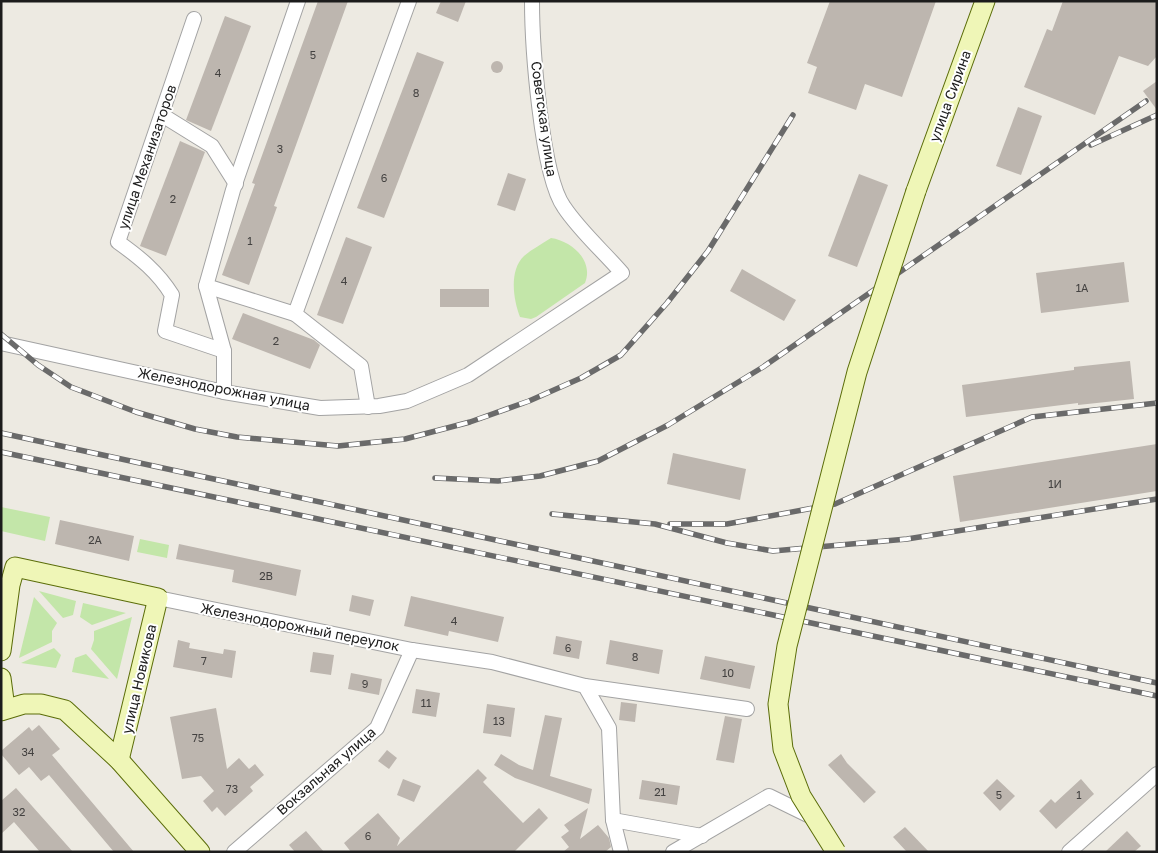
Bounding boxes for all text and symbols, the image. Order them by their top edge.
house number: 5 [310,48,316,61]
street label: улица Сирина [925,48,974,144]
street label: Советская улица [528,60,561,178]
house number: 4 [215,66,222,79]
street label: улица Механизаторов [114,82,179,232]
house number: 8 [413,86,420,99]
house number: 3 [277,142,283,155]
house number: 6 [381,171,388,184]
house number: 2 [170,192,176,205]
house number: 1 [247,234,253,247]
house number: 4 [341,274,348,287]
house number: 1А [1076,281,1089,294]
house number: 2 [273,334,279,347]
street label: Железнодорожная улица [136,363,312,414]
house number: 1И [1048,477,1062,490]
house number: 2А [88,533,103,546]
house number: 2В [259,569,273,582]
street label: Железнодорожный переулок [199,599,401,654]
house number: 4 [451,614,458,627]
street label: улица Новикова [118,622,159,735]
house number: 6 [565,641,572,654]
house number: 8 [632,650,639,663]
house number: 7 [201,654,207,667]
house number: 10 [722,666,734,679]
house number: 9 [362,677,368,690]
house number: 11 [421,696,431,709]
house number: 13 [493,714,505,727]
street label: Вокзальная улица [273,723,379,818]
house number: 75 [192,731,204,744]
house number: 34 [21,745,35,758]
house number: 73 [226,782,238,795]
house number: 21 [654,785,666,798]
house number: 5 [996,788,1002,801]
house number: 1 [1076,788,1082,801]
house number: 32 [13,805,25,818]
house number: 6 [365,829,372,842]

